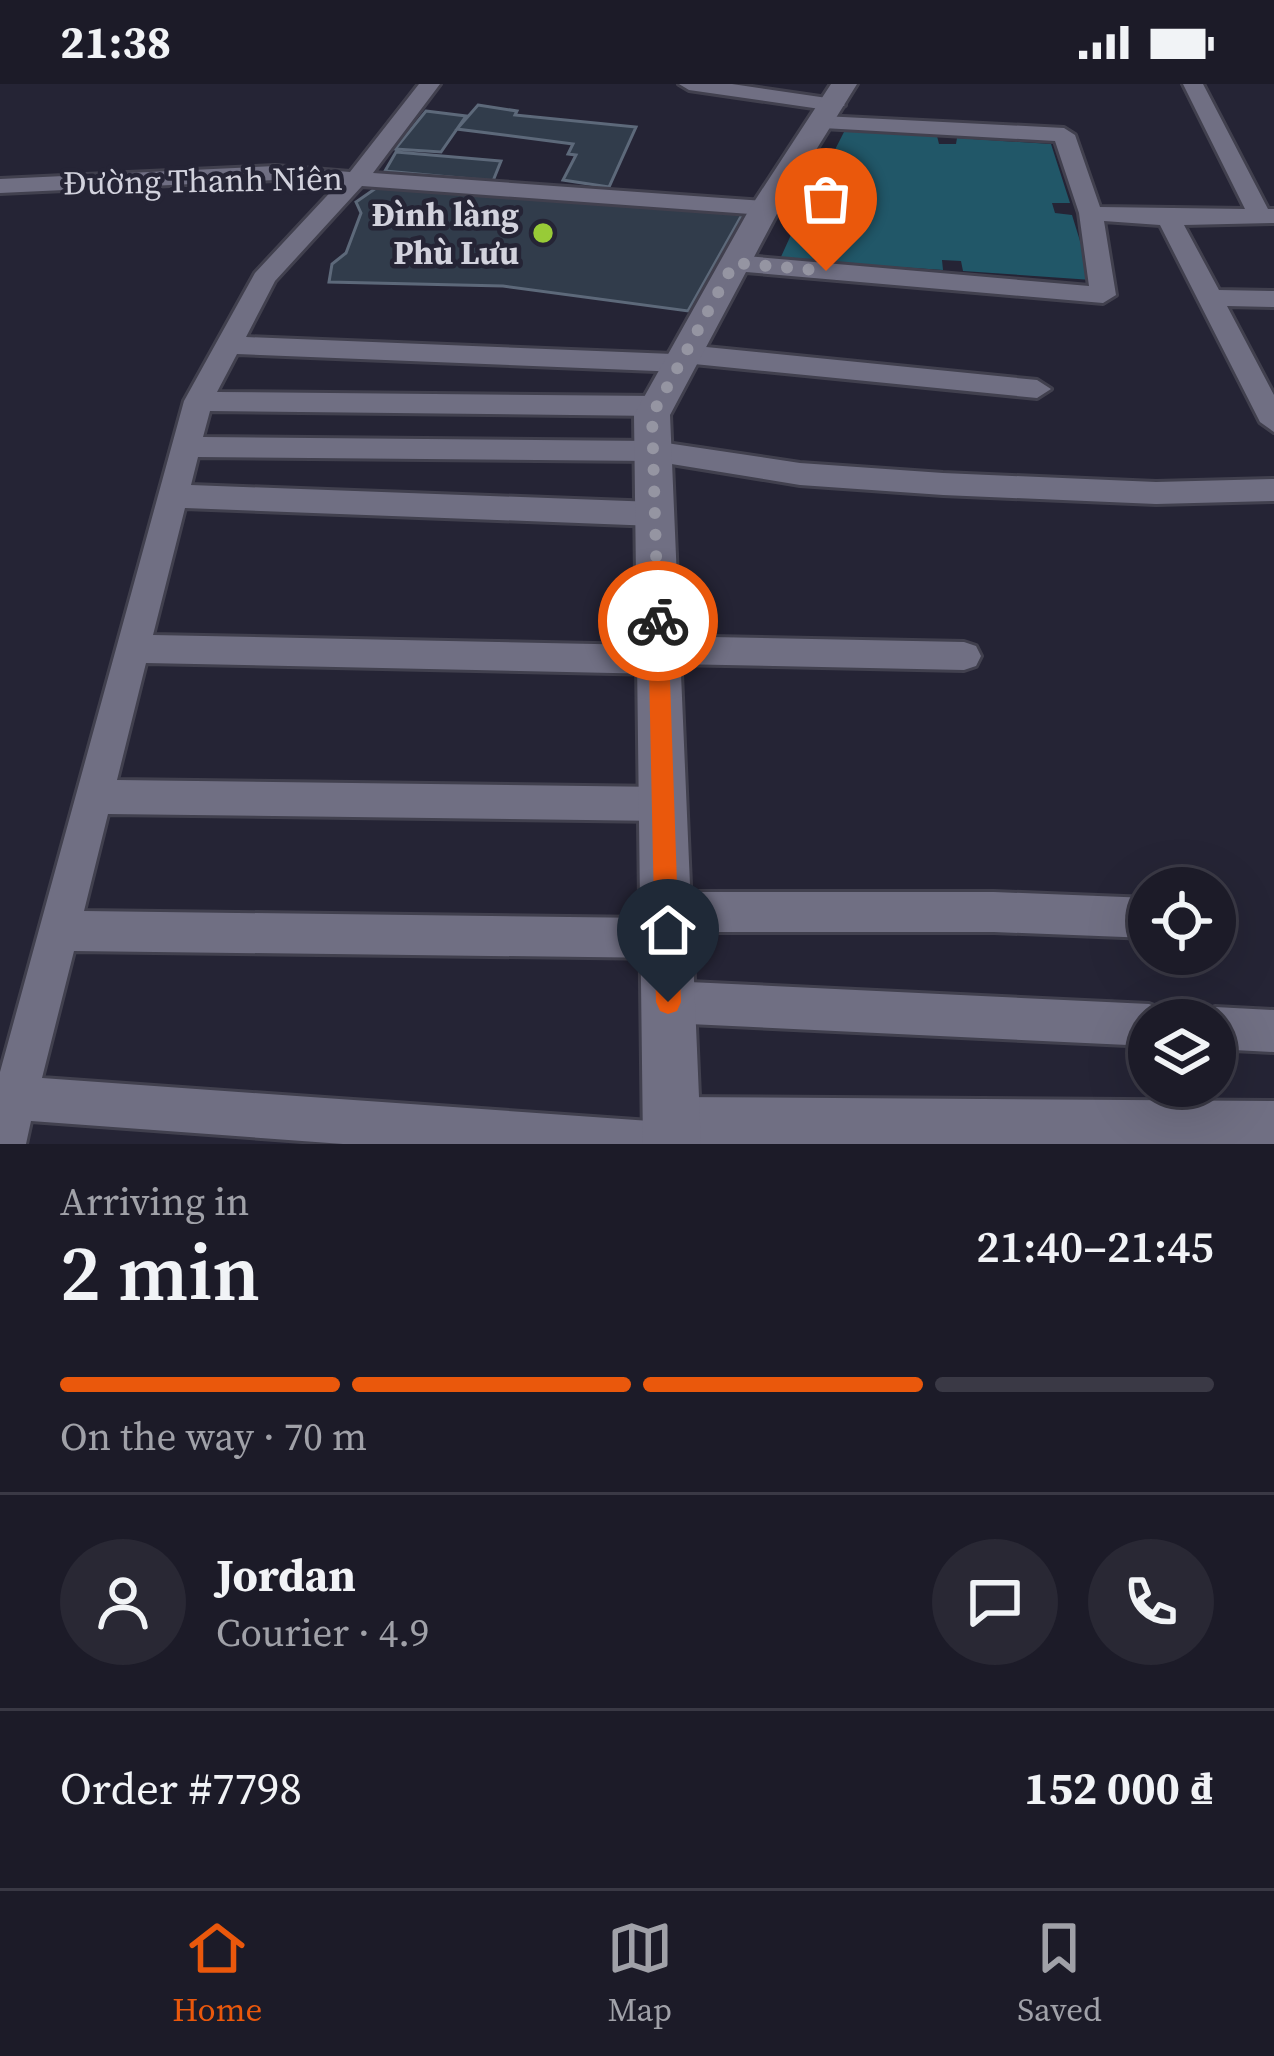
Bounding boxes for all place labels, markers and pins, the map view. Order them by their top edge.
pin [775,148,877,271]
place label: Đình làng Phù Lưu [372,192,519,275]
marker: Đình làng Phù Lưu [530,220,556,246]
pin [617,879,719,1002]

